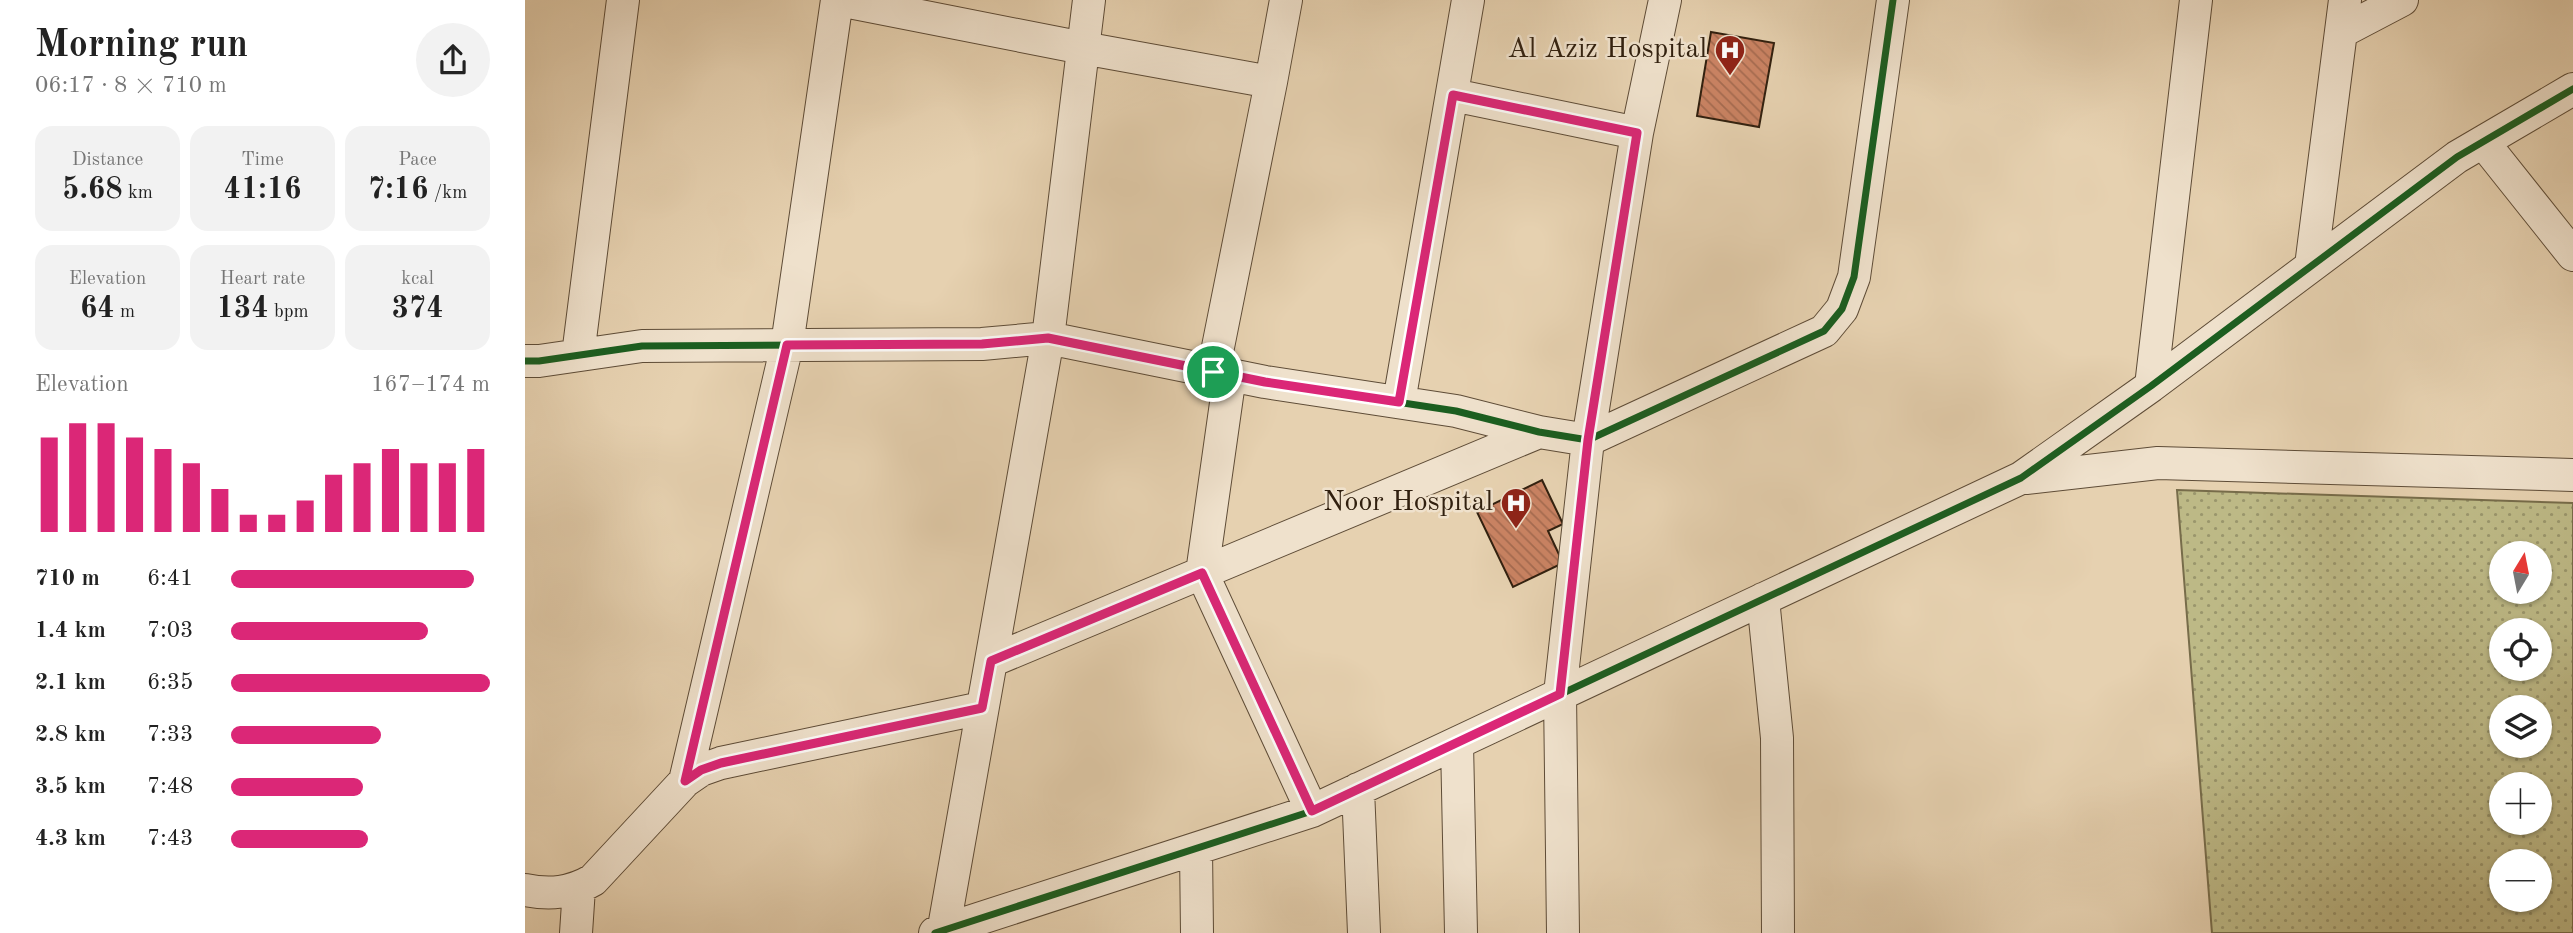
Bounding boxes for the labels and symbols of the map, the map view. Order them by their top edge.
hospital icon: Al Aziz Hospital [1713,33,1747,77]
place label: Al Aziz Hospital [1507,36,1707,64]
pin [1183,342,1243,402]
hospital icon: Noor Hospital [1499,486,1533,530]
place label: Noor Hospital [1323,489,1493,517]
north arrow [2489,541,2551,604]

